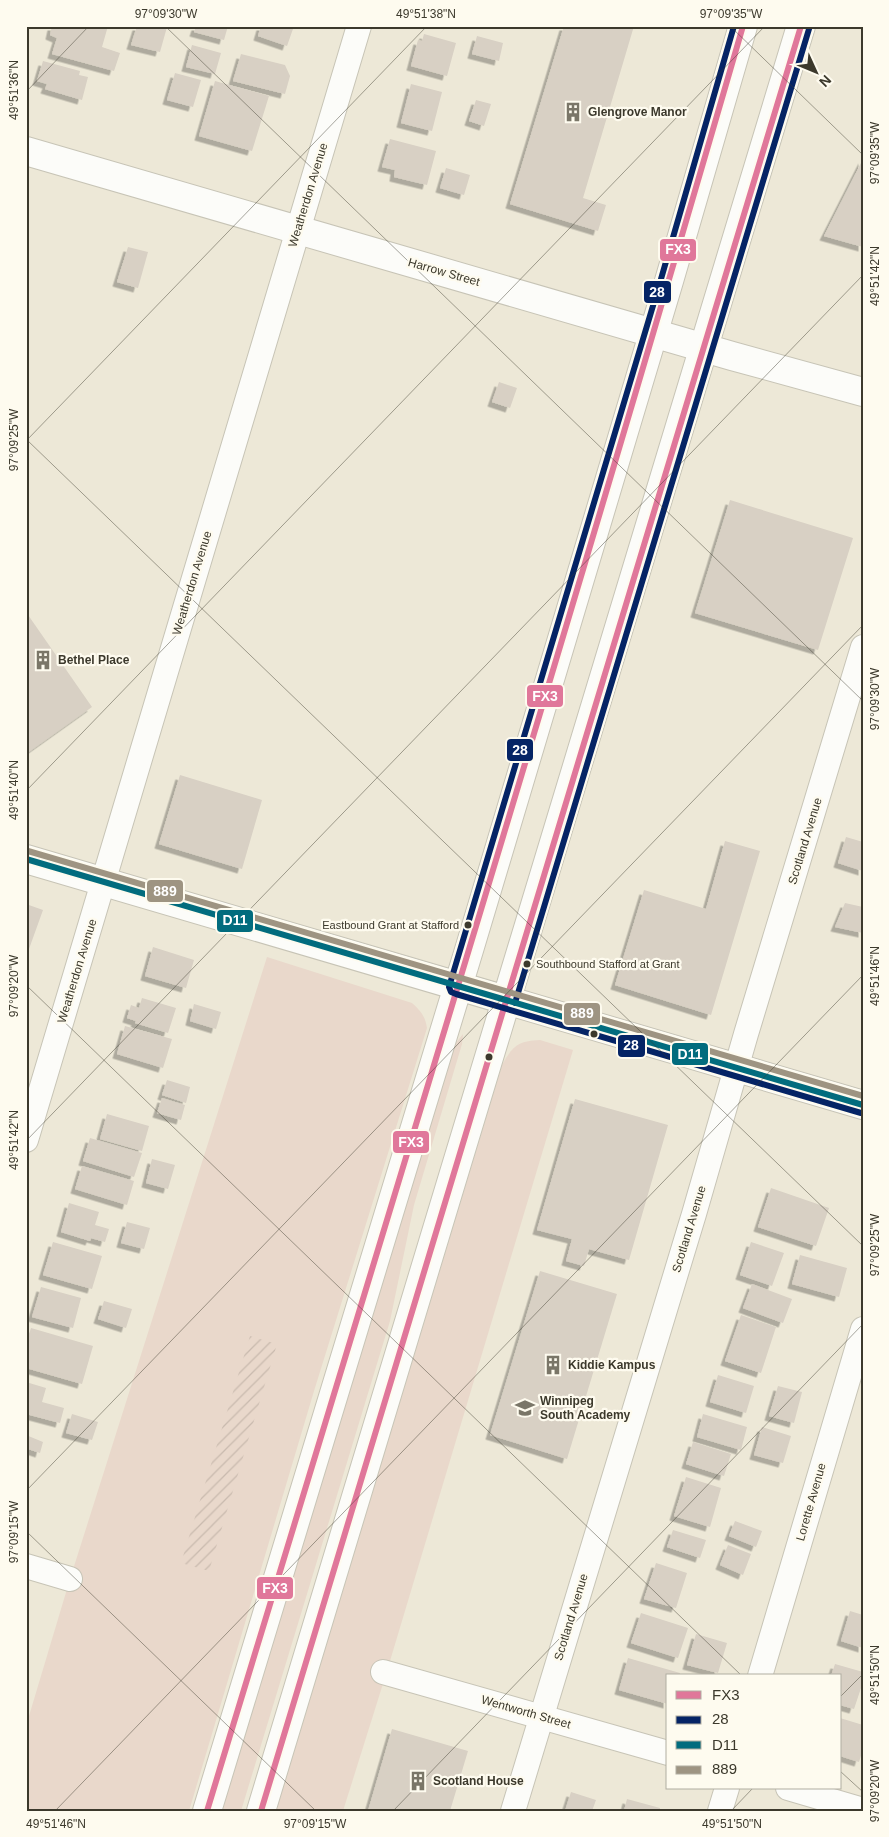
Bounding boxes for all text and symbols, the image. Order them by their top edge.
text: 97°09'30"W [135,7,198,21]
text: 49°51'38"N [396,7,456,21]
text: 97°09'35"W [700,7,763,21]
north arrow [792,48,842,98]
text: 49°51'36"N [7,60,21,120]
text: N [816,72,835,90]
building icon: Glengrove Manor [562,101,584,123]
place label: Glengrove Manor [588,105,687,119]
text: 97°09'35"W [868,121,882,184]
street label: Weatherdon Avenue [285,141,331,249]
line badge: FX3 [659,238,697,262]
text: FX3 [665,241,691,257]
text: 49°51'42"N [868,246,882,306]
street label: Harrow Street [406,255,482,289]
line badge: 28 [643,280,672,304]
text: 28 [649,284,665,300]
text: 97°09'25"W [7,408,21,471]
street label: Weatherdon Avenue [169,529,215,637]
building icon: Bethel Place [32,649,54,671]
place label: Bethel Place [58,653,130,667]
text: 97°09'30"W [868,667,882,730]
line badge: FX3 [526,684,564,708]
text: FX3 [532,688,558,704]
line badge: 28 [506,738,534,762]
text: 28 [512,742,528,758]
text: 49°51'40"N [7,760,21,820]
street label: Scotland Avenue [785,796,825,886]
line badge: 889 [146,879,184,903]
text: 889 [153,883,177,899]
line badge: D11 [216,909,254,933]
text: D11 [223,912,248,928]
street label: Weatherdon Avenue [54,917,100,1025]
place label: Eastbound Grant at Stafford [322,919,459,931]
marker: Eastbound Grant at Stafford [463,920,473,930]
text: 49°51'46"N [868,946,882,1006]
text: 97°09'20"W [7,954,21,1017]
place label: Southbound Stafford at Grant [536,958,680,970]
marker: Southbound Stafford at Grant [522,959,532,969]
line badge: 889 [563,1002,601,1026]
text: 889 [570,1005,594,1021]
unlabelled marker [589,1029,599,1039]
line badge: 28 [617,1034,646,1058]
text: 28 [623,1037,639,1053]
line badge: D11 [671,1042,709,1066]
text: D11 [678,1046,703,1062]
unlabelled marker [484,1052,494,1062]
text: 49°51'42"N [7,1110,21,1170]
line badge: FX3 [392,1130,430,1154]
text: FX3 [398,1134,424,1150]
street label: Scotland Avenue [669,1184,709,1274]
text: 97°09'25"W [868,1213,882,1276]
building icon: Kiddie Kampus [542,1354,564,1376]
place label: Kiddie Kampus [568,1358,656,1372]
place label: Winnipeg South Academy [540,1394,631,1422]
school or university icon: Winnipeg South Academy [514,1397,536,1419]
street label: Lorette Avenue [793,1461,829,1543]
text: 97°09'15"W [7,1500,21,1563]
street label: Scotland Avenue [551,1572,591,1662]
line badge: FX3 [256,1576,294,1600]
text: FX3 [262,1580,288,1596]
text: 49°51'50"N [868,1645,882,1705]
legend [666,1674,842,1790]
text: FX3 [712,1686,740,1703]
street label: Wentworth Street [480,1693,573,1732]
text: 28 [712,1710,729,1727]
text: D11 [712,1736,738,1753]
text: 97°09'20"W [868,1759,882,1822]
text: 889 [712,1760,737,1777]
building icon: Scotland House [407,1770,429,1792]
place label: Scotland House [433,1774,524,1788]
text: 49°51'46"N [26,1817,86,1831]
text: 97°09'15"W [284,1817,347,1831]
text: 49°51'50"N [702,1817,762,1831]

